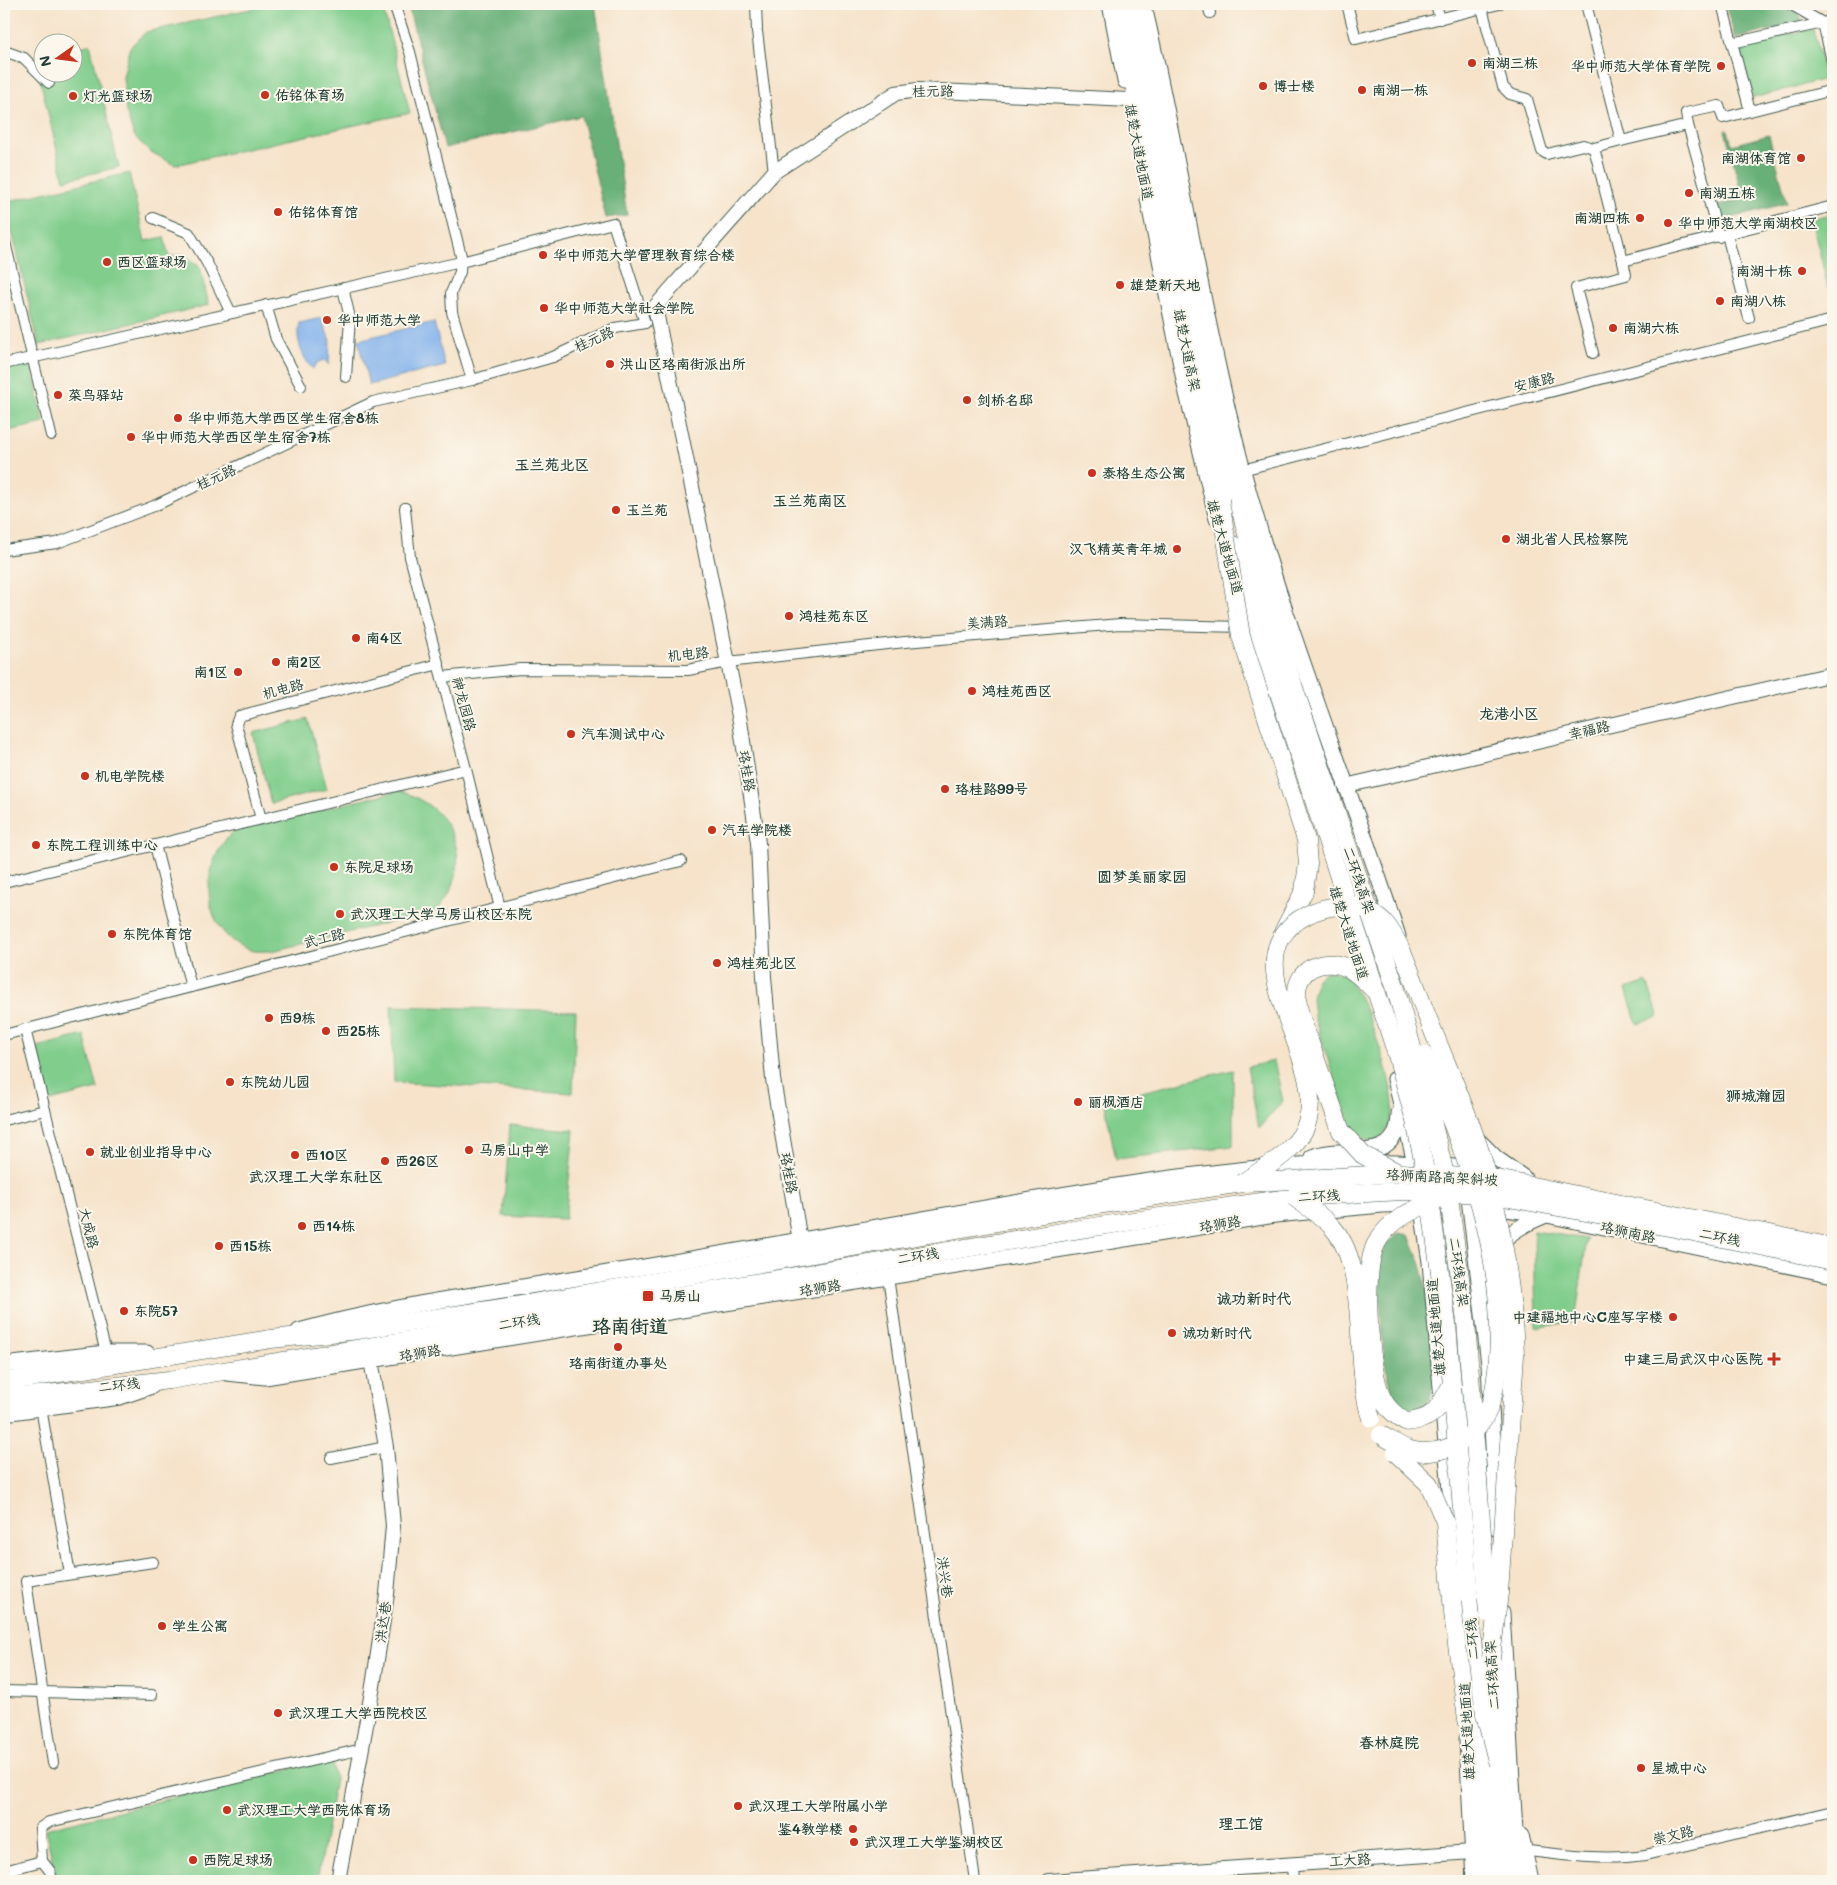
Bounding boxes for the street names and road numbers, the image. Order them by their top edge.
street label: 桂元路 [912,81,954,100]
street label: 雄楚大道地面道 [1121,102,1158,202]
street label: 雄楚大道高架 [1169,307,1206,393]
street label: 桂元路 [571,321,617,356]
street label: 安康路 [1511,367,1557,396]
street label: 桂元路 [193,459,239,494]
street label: 雄楚大道地面道 [1203,497,1248,597]
street label: 美满路 [965,611,1009,632]
street label: 机电路 [666,642,710,665]
street label: 机电路 [260,674,306,703]
street label: 神龙园路 [448,674,481,733]
street label: 幸福路 [1566,716,1611,743]
street label: 珞桂路 [735,749,760,793]
street label: 二环线高架 [1339,844,1380,916]
street label: 雄楚大道地面道 [1325,883,1374,982]
street label: 武工路 [301,923,347,952]
street label: 珞桂路 [776,1151,802,1195]
street label: 珞狮南路高架斜坡 [1386,1164,1498,1189]
street label: 二环线 [1298,1185,1340,1206]
street label: 大成路 [75,1205,104,1251]
street label: 珞狮路 [1198,1211,1242,1236]
street label: 珞狮南路 [1599,1216,1657,1247]
street label: 二环线 [1698,1223,1743,1250]
street label: 二环线高架 [1445,1236,1474,1308]
street label: 二环线 [896,1243,940,1268]
street label: 珞狮路 [798,1275,842,1300]
street label: 雄楚大道地面道 [1422,1277,1449,1377]
street label: 二环线 [497,1309,541,1334]
street label: 珞狮路 [398,1340,442,1365]
street label: 二环线 [97,1373,141,1396]
street label: 洪兴巷 [933,1555,958,1600]
street label: 洪达巷 [370,1599,395,1644]
street label: 二环线 [1461,1617,1482,1661]
street label: 二环线高架 [1480,1639,1503,1711]
street label: 雄楚大道地面道 [1454,1682,1479,1780]
street label: 崇文路 [1650,1821,1695,1848]
street label: 工大路 [1328,1849,1372,1870]

